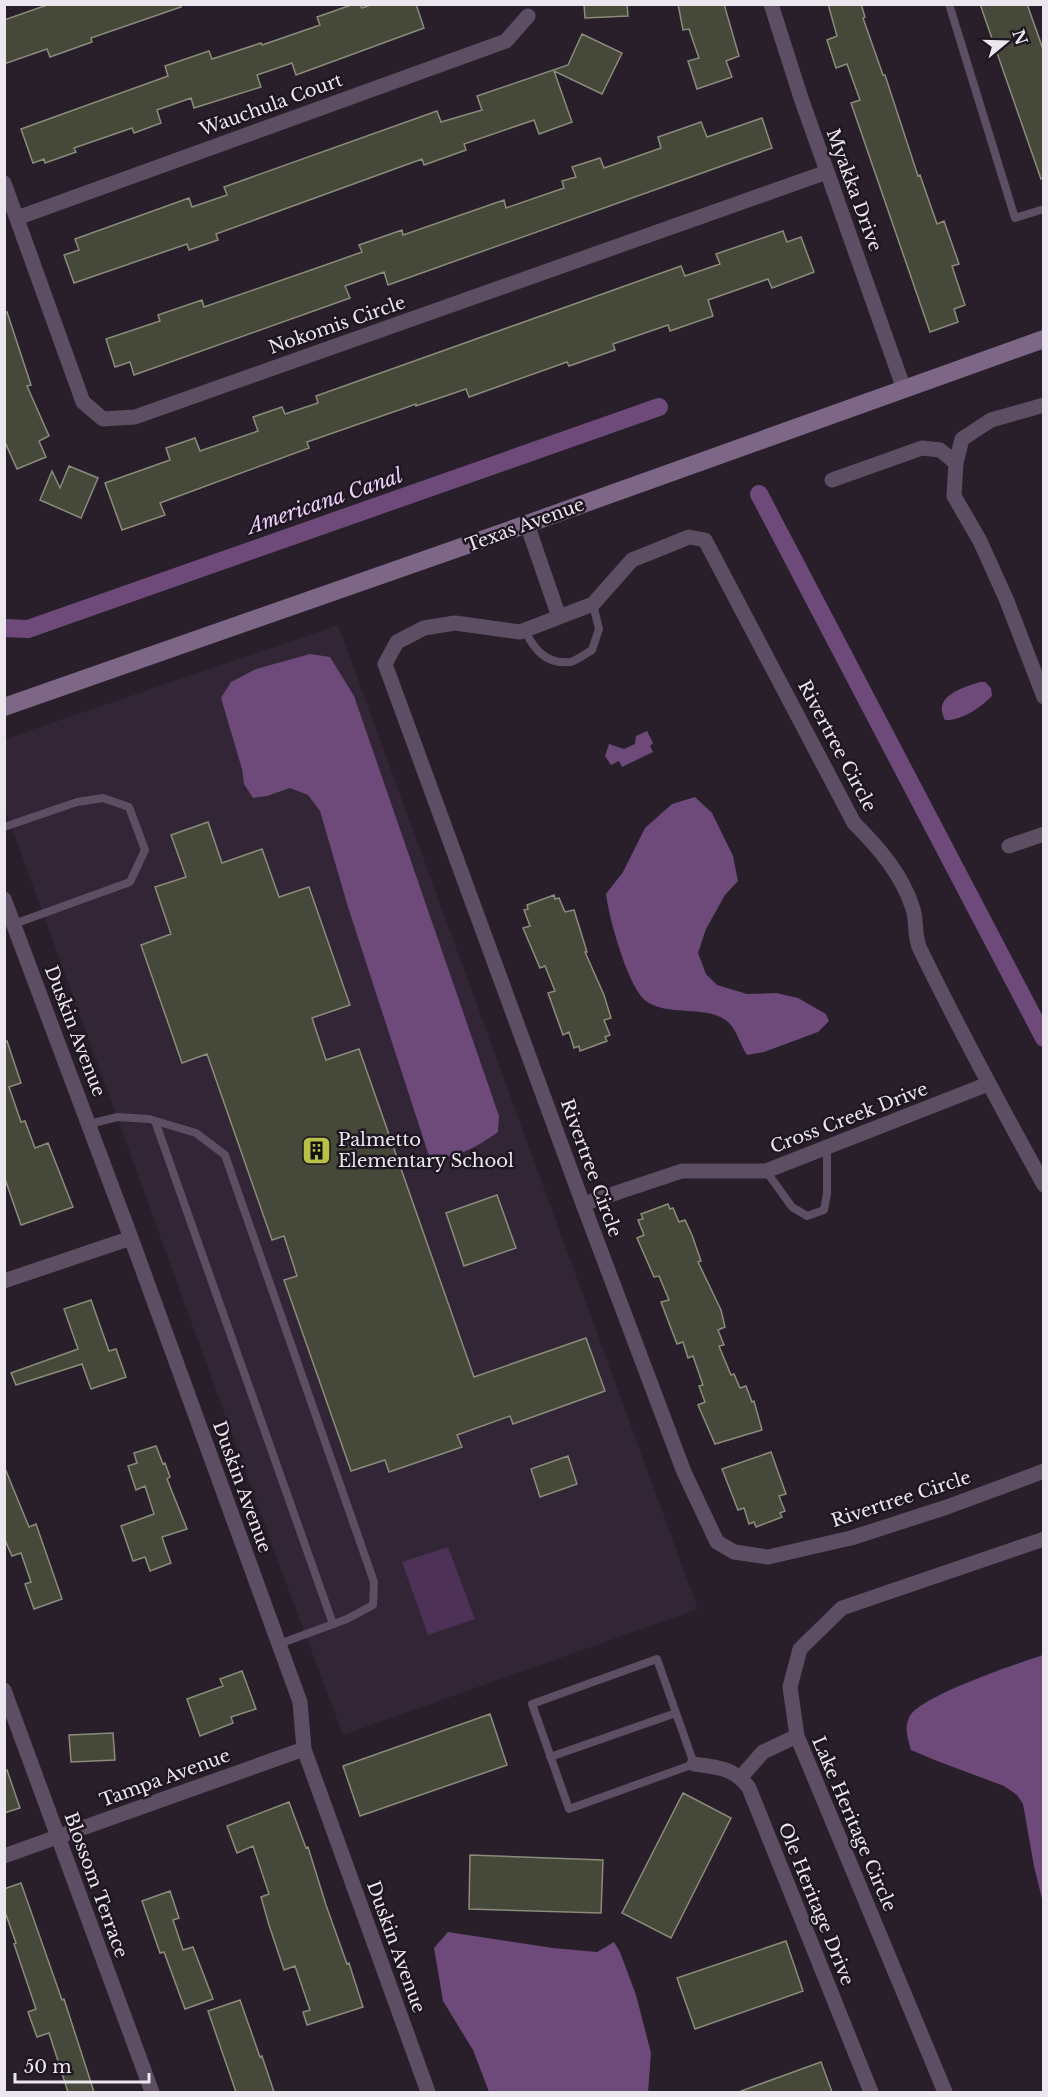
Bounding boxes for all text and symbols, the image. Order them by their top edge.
north arrow [976,12,1036,72]
text: N [1008,27,1032,47]
street label: Wauchula Court [196,69,345,141]
street label: Myakka Drive [822,126,886,254]
street label: Nokomis Circle [266,291,408,359]
water label: Americana Canal [242,463,406,540]
street label: Texas Avenue [463,493,587,557]
street label: Rivertree Circle [793,677,881,815]
street label: Duskin Avenue [40,962,110,1100]
street label: Cross Creek Drive [767,1078,931,1158]
street label: Rivertree Circle [556,1096,626,1240]
place label: Palmetto Elementary School [338,1129,514,1172]
building icon: Palmetto Elementary School [301,1134,333,1166]
street label: Duskin Avenue [208,1418,276,1556]
street label: Rivertree Circle [828,1466,974,1532]
street label: Lake Heritage Circle [807,1733,901,1915]
street label: Tampa Avenue [97,1744,233,1812]
street label: Blossom Terrace [59,1809,133,1961]
street label: Ole Heritage Drive [773,1819,859,1989]
street label: Duskin Avenue [362,1878,430,2016]
scale bar [15,2046,148,2084]
text: 50 m [24,2056,72,2078]

